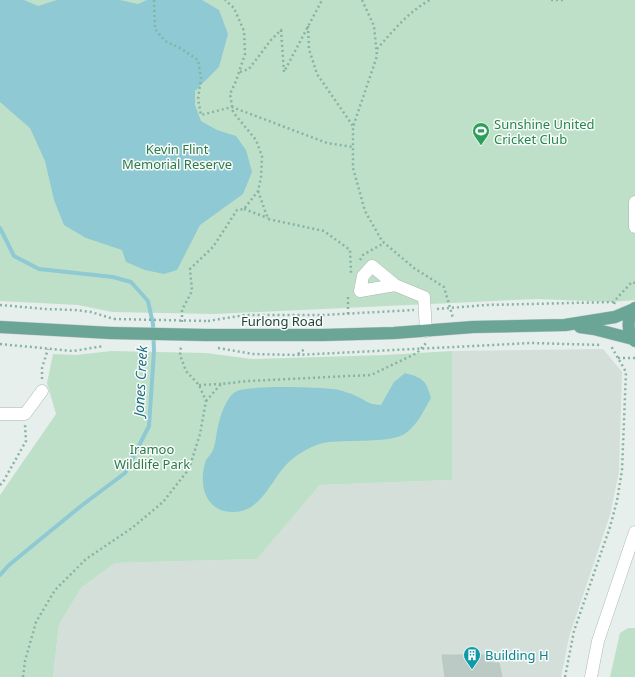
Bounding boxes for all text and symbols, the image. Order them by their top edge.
place label: Sunshine United Cricket Club [494,115,594,148]
sports icon: Sunshine United Cricket Club [471,121,491,146]
park label: Kevin Flint Memorial Reserve [122,140,232,173]
street label: Furlong Road [241,312,323,330]
water label: Jones Creek [129,344,151,420]
park label: Iramoo Wildlife Park [114,440,190,473]
building icon: Building H [462,645,482,670]
place label: Building H [485,646,549,664]

